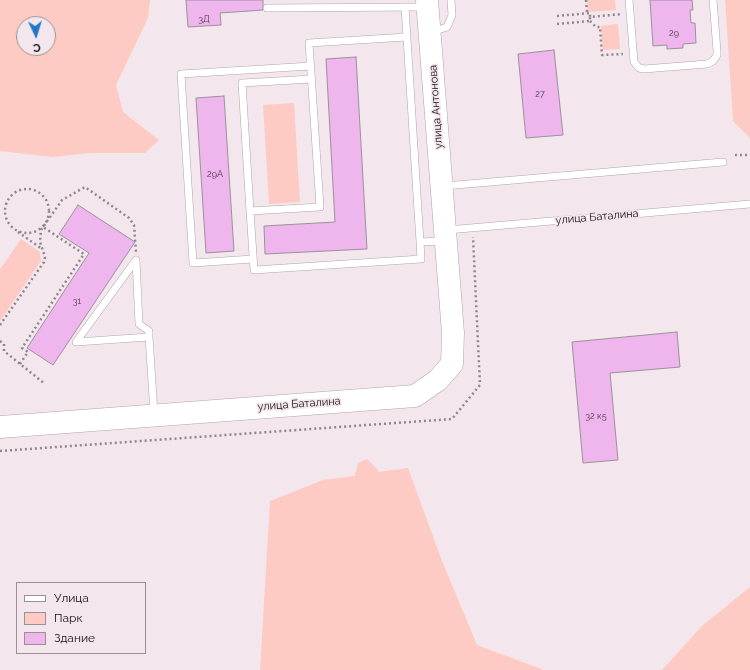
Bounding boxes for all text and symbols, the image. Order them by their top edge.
house number: 3Д [198,14,210,24]
north arrow [16,16,56,56]
house number: 29 [669,28,679,38]
text: С [33,41,41,54]
street label: улица Антонова [426,64,446,150]
house number: 27 [535,89,545,99]
house number: 29А [207,169,223,179]
street label: улица Баталина [555,207,639,227]
house number: 31 [73,296,81,306]
street label: улица Баталина [257,395,341,413]
house number: 32 к5 [585,411,607,421]
legend [16,582,146,654]
text: Улица [54,591,89,605]
text: Парк [54,611,83,625]
text: Здание [54,631,95,645]

